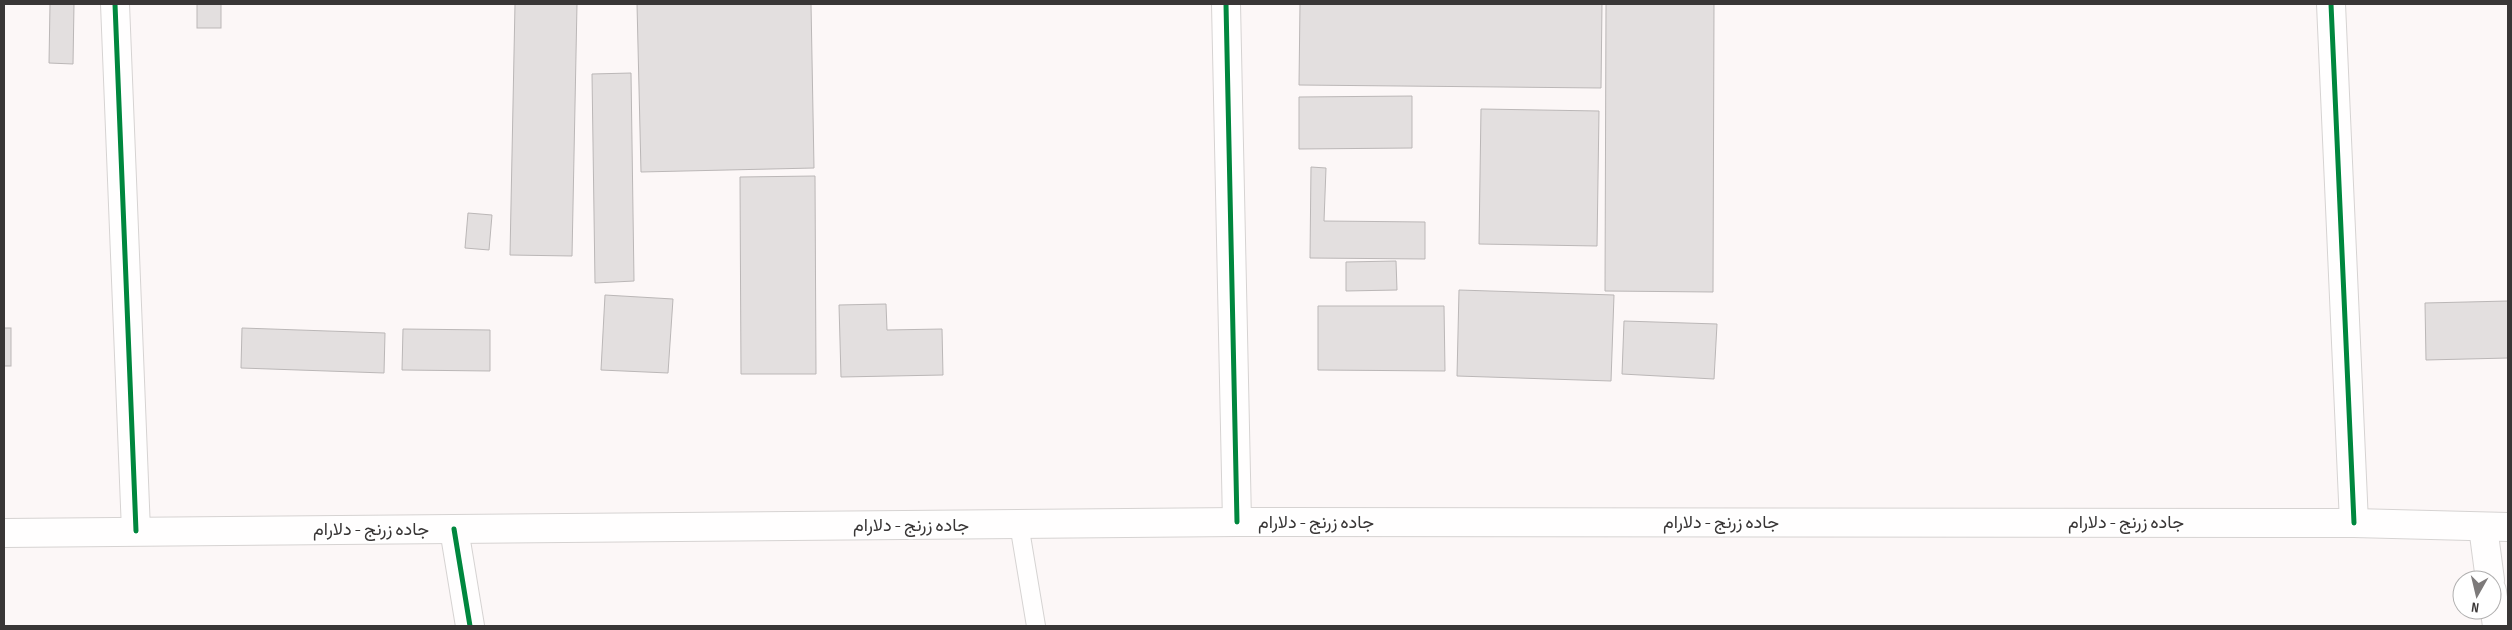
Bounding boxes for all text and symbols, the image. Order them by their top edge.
street label: جاده زرنج - دلارام [1258,512,1374,534]
street label: جاده زرنج - دلارام [1663,512,1779,534]
street label: جاده زرنج - دلارام [2068,512,2184,534]
street label: جاده زرنج - دلارام [853,515,969,537]
street label: جاده زرنج - دلارام [313,519,429,541]
north arrow [2452,570,2502,620]
text: N [2470,598,2480,616]

